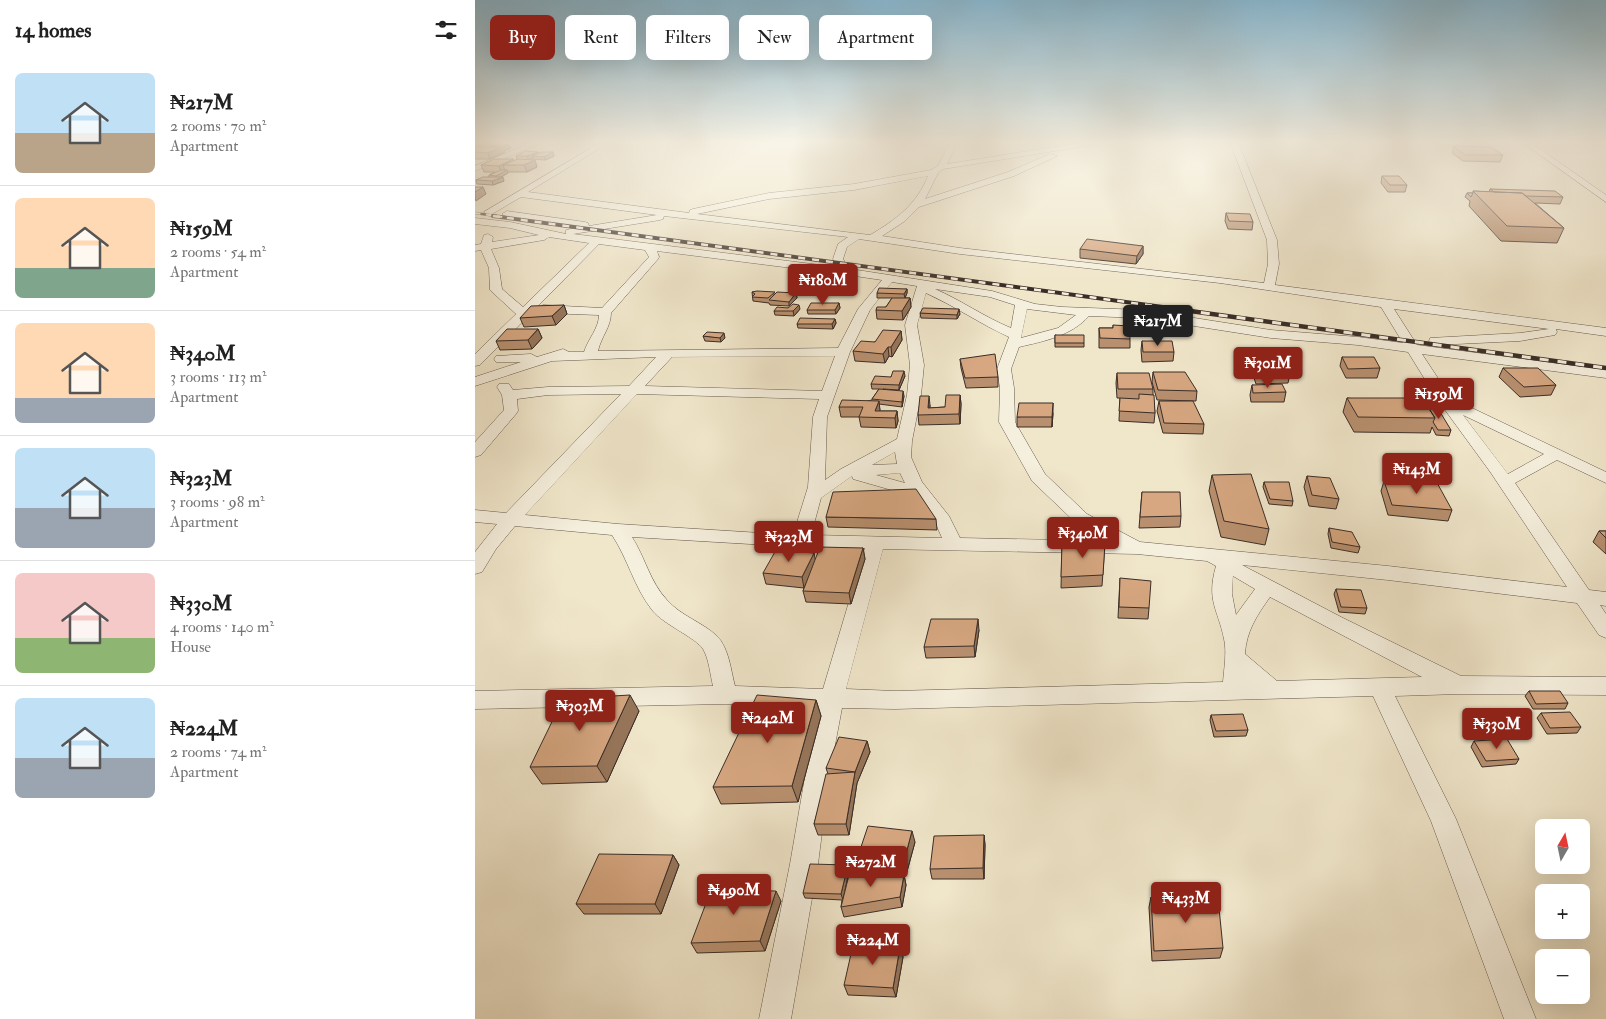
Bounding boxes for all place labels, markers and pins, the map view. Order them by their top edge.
pin: ₦180M [788,264,858,306]
pin: ₦217M [1123,304,1193,347]
pin: ₦301M [1233,346,1303,389]
pin: ₦159M [1404,378,1474,420]
pin: ₦143M [1382,452,1452,495]
pin: ₦340M [1048,516,1118,559]
pin: ₦323M [754,520,824,563]
pin: ₦303M [545,690,615,732]
pin: ₦242M [733,702,803,744]
pin: ₦330M [1462,708,1532,750]
pin: ₦272M [836,846,906,888]
pin: ₦490M [699,874,769,916]
pin: ₦433M [1151,882,1221,924]
pin: ₦224M [838,924,908,966]

